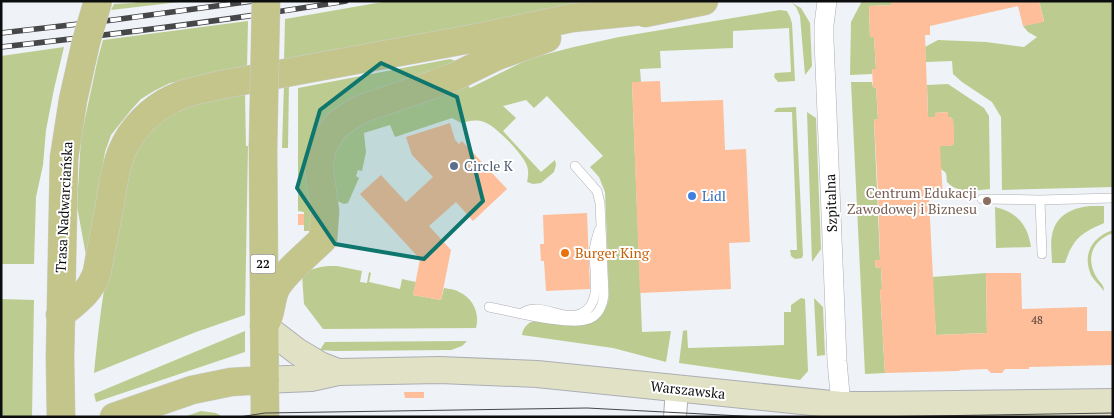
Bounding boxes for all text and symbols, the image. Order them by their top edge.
street label: Trasa Nadwarciańska [51,141,76,273]
place label: Circle K [464,156,514,175]
marker: Circle K [448,160,460,172]
street label: Szpitalna [820,174,841,233]
place label: Centrum Edukacji Zawodowej i Biznesu [847,183,977,218]
place label: Lidl [702,186,726,205]
marker: Lidl [686,190,698,202]
marker: Centrum Edukacji Zawodowej i Biznesu [981,195,993,207]
place label: Burger King [575,243,650,262]
marker: Burger King [559,247,571,259]
road number: 22 [250,254,276,274]
house number: 48 [1031,313,1043,327]
street label: Warszawska [650,376,726,403]

